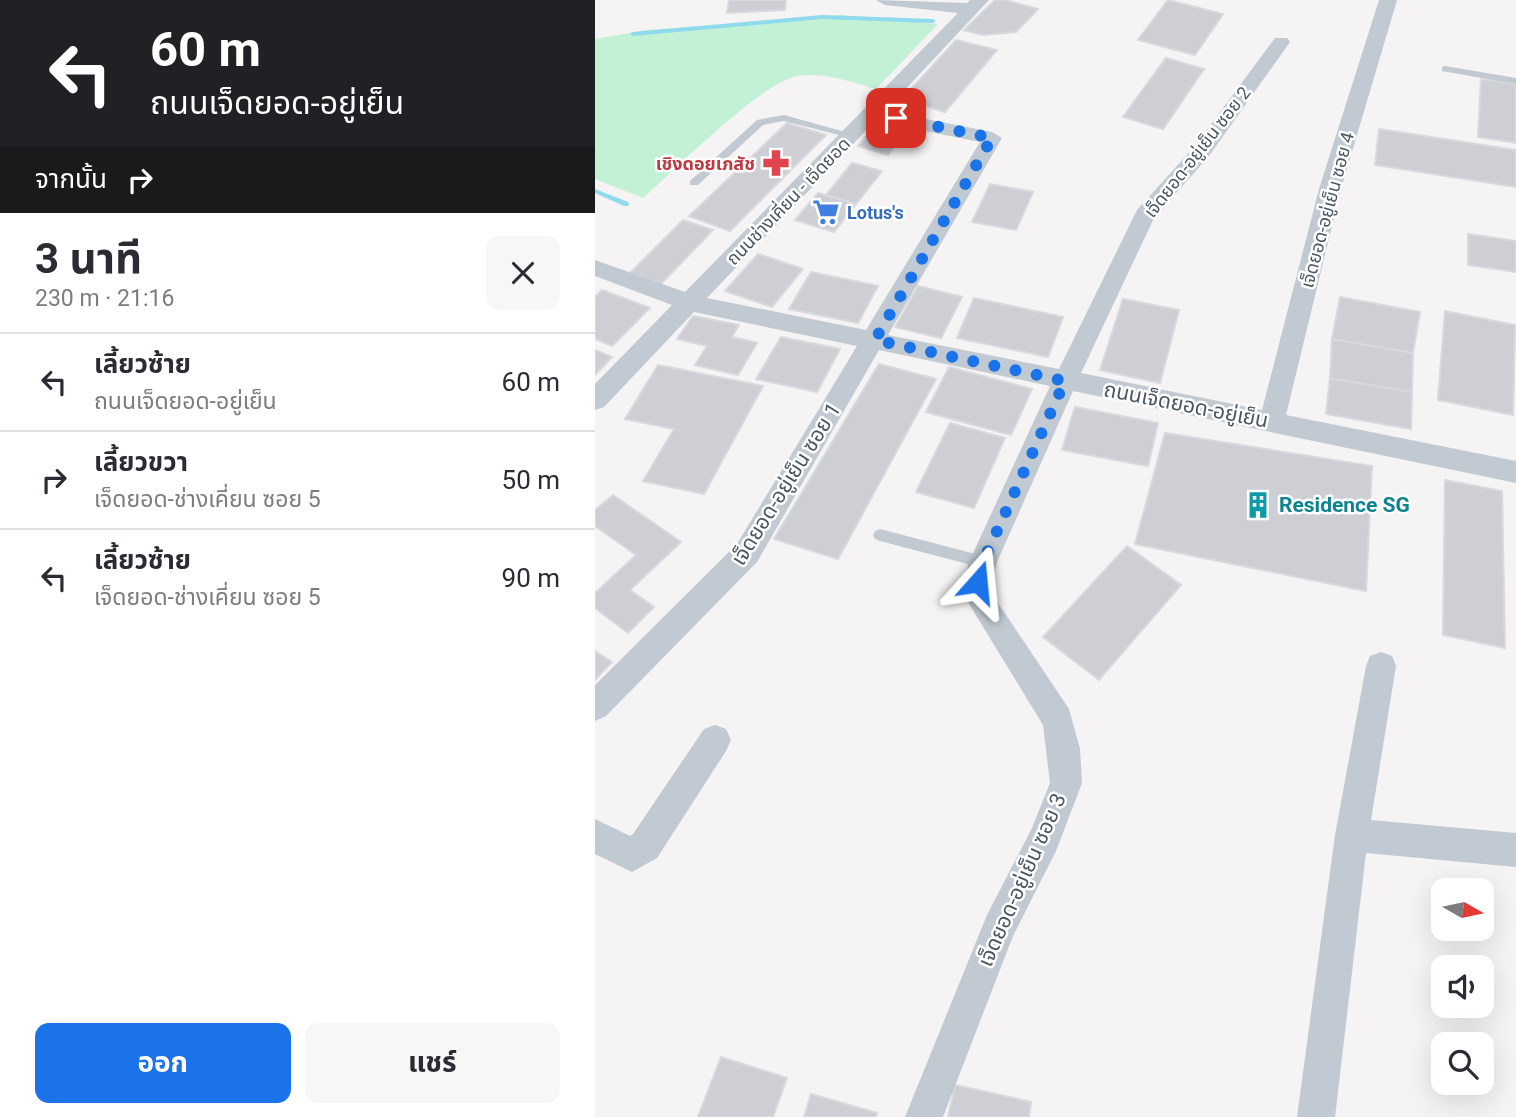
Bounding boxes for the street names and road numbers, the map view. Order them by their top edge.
street label: เจ็ดยอด-อยู่เย็น ซอย 2 [1139,82,1256,223]
street label: เจ็ดยอด-อยู่เย็น ซอย 4 [1296,130,1360,291]
street label: ถนนช่างเคี่ยน - เจ็ดยอด [720,131,854,269]
street label: ถนนเจ็ดยอด-อยู่เย็น [1102,376,1270,434]
street label: เจ็ดยอด-อยู่เย็น ซอย 1 [725,398,847,570]
street label: เจ็ดยอด-อยู่เย็น ซอย 3 [972,789,1072,971]

